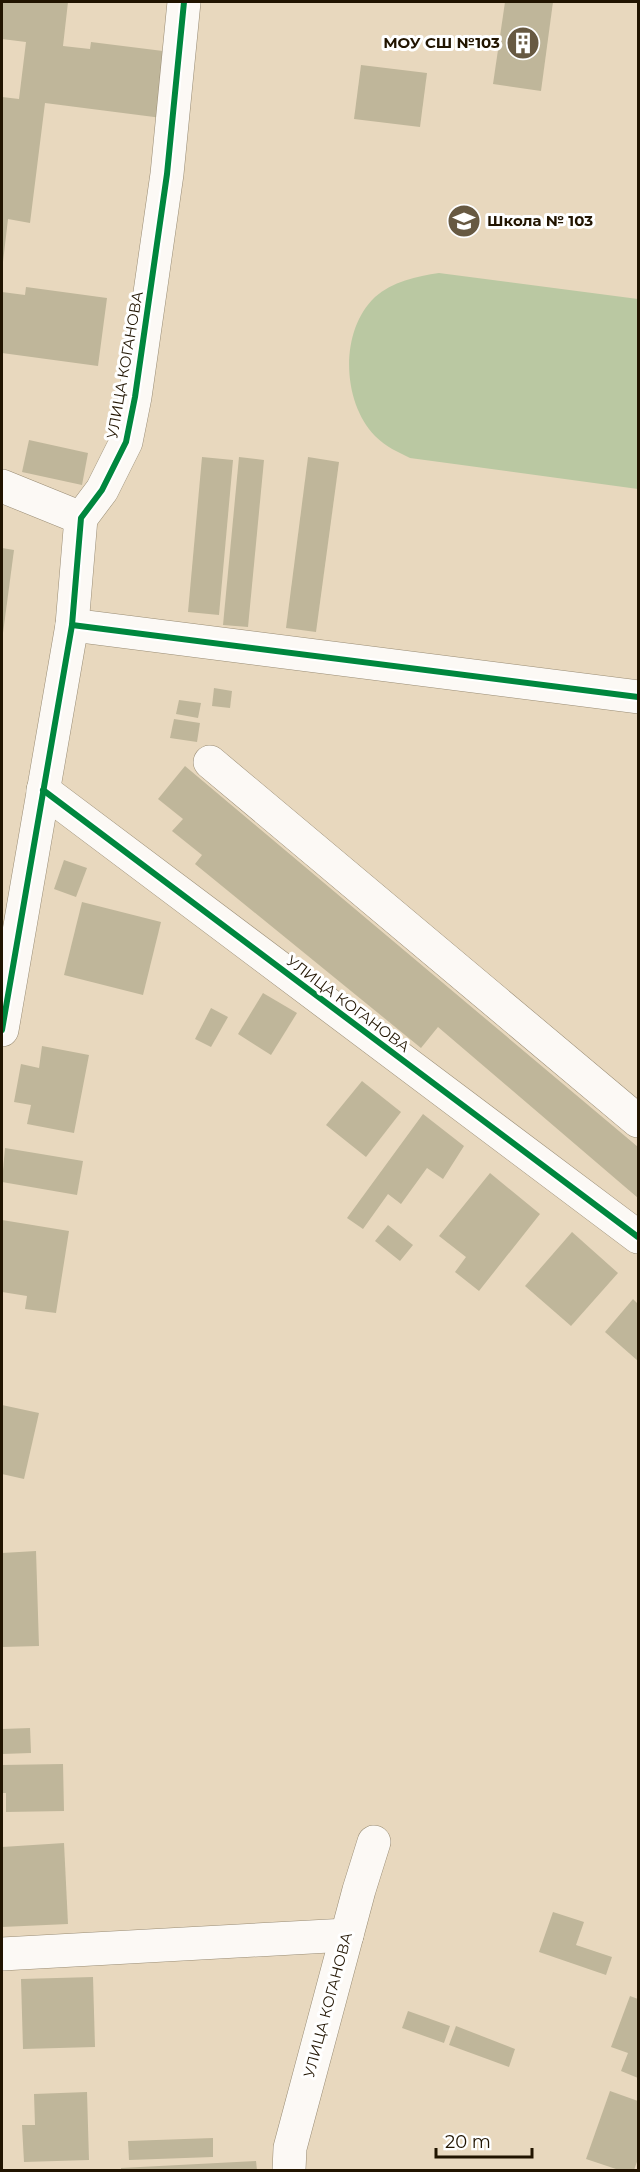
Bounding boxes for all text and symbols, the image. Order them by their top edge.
building icon: МОУ СШ №103 [505,25,541,61]
place label: МОУ СШ №103 [383,33,500,52]
school or university icon: Школа № 103 [446,203,482,239]
place label: Школа № 103 [487,211,593,230]
street label: УЛИЦА КОГАНОВА [102,290,147,440]
street label: УЛИЦА КОГАНОВА [283,951,414,1056]
street label: УЛИЦА КОГАНОВА [299,1930,356,2080]
scale bar [436,2121,532,2159]
text: 20 m [445,2131,491,2153]

